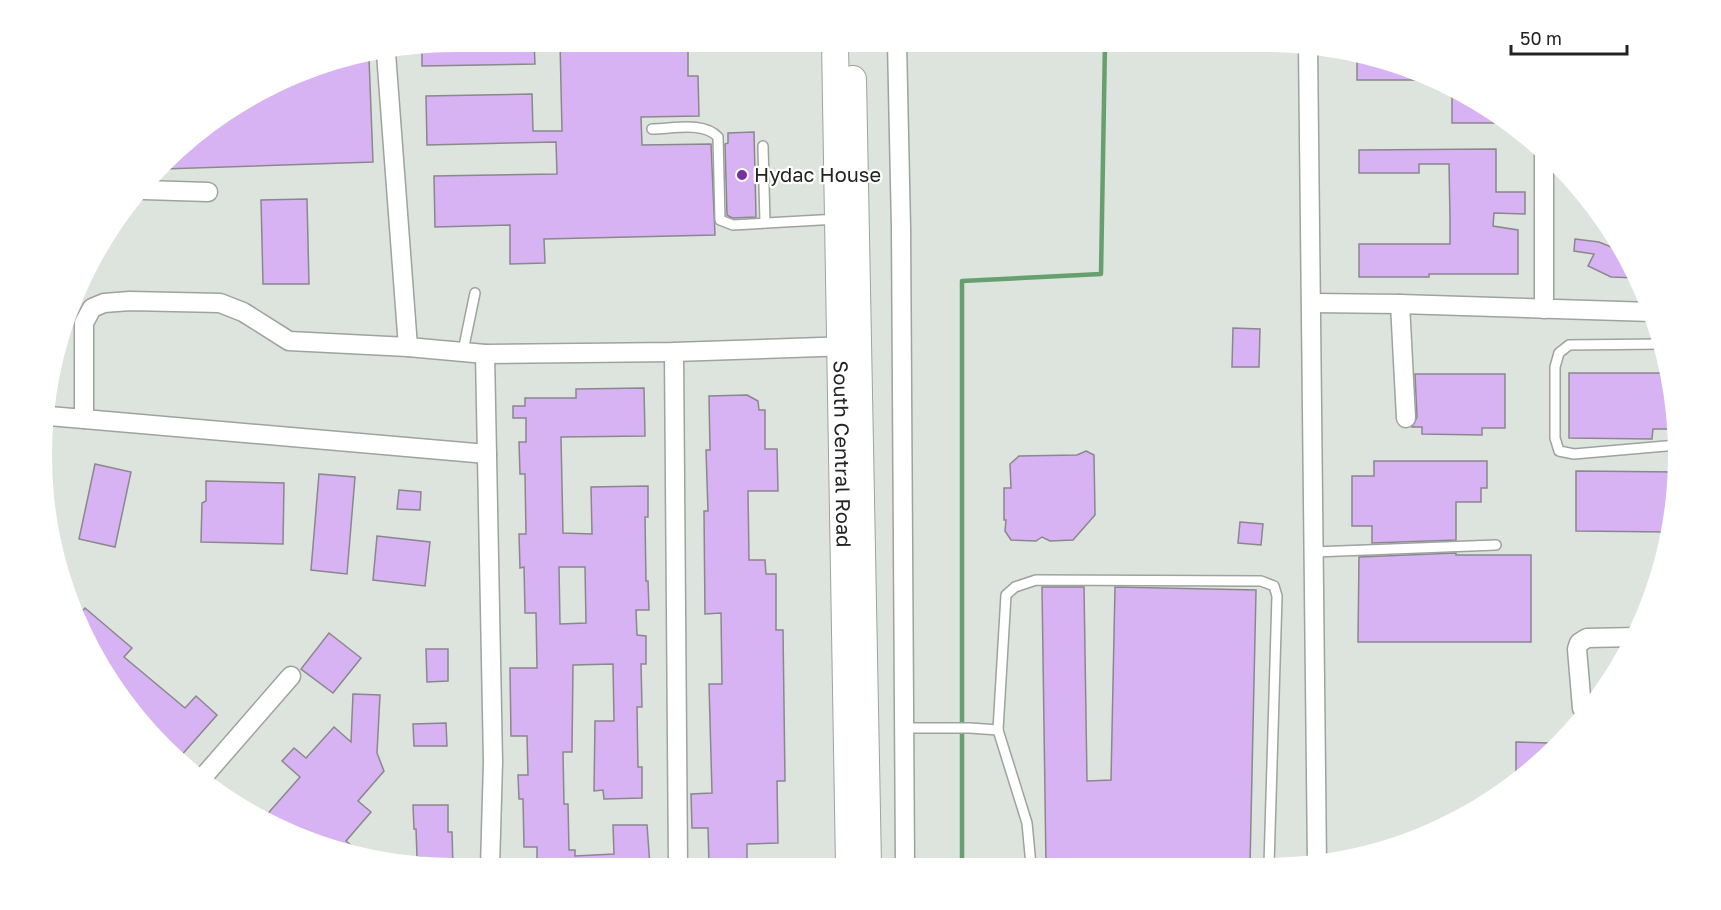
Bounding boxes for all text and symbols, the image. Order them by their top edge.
scale bar [1511,18,1626,56]
text: 50 m [1520,27,1562,49]
place label: Hydac House [754,162,881,186]
marker: Hydac House [735,168,749,182]
street label: South Central Road [829,360,857,548]

